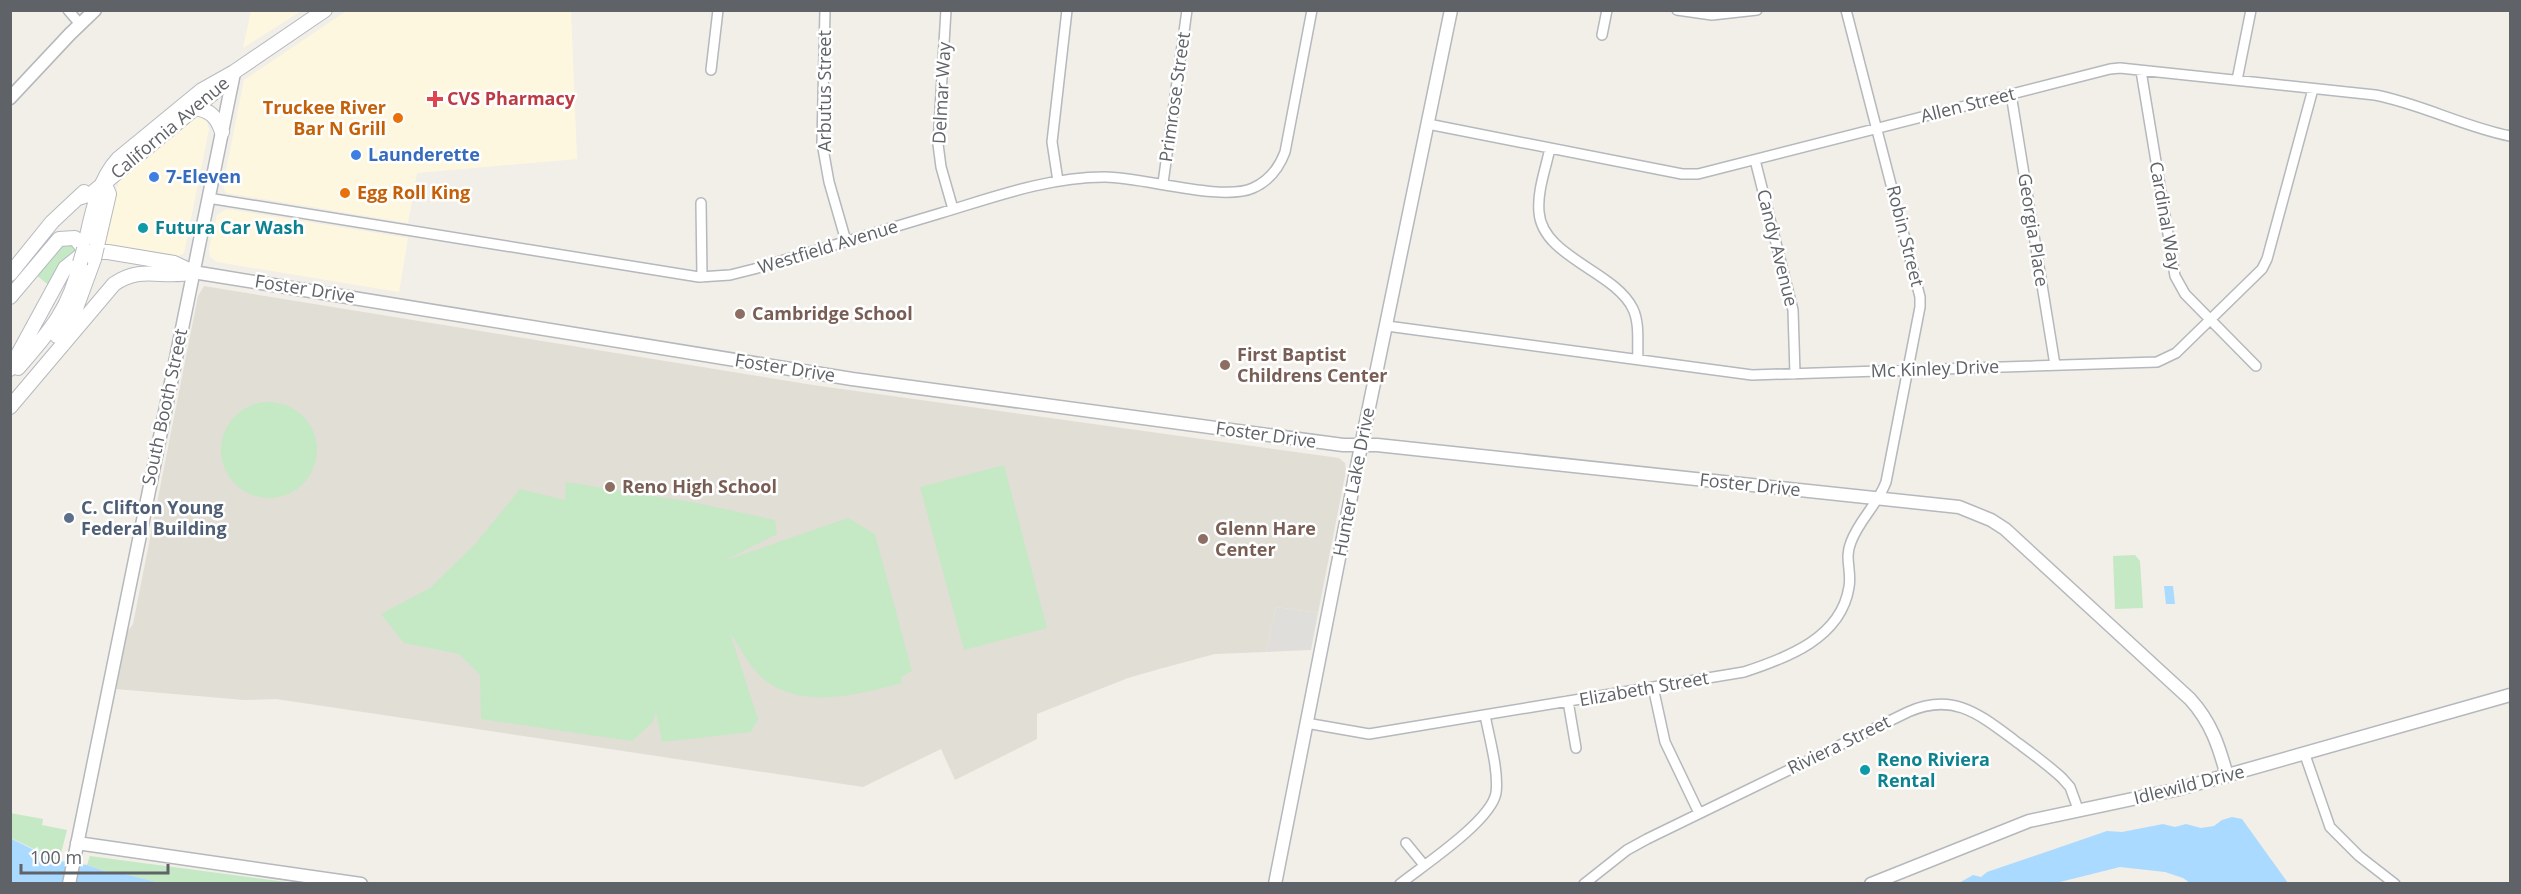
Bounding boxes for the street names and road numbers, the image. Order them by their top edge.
street label: Arbutus Street [812,30,836,152]
street label: Primrose Street [1153,30,1195,164]
street label: Delmar Way [926,40,956,145]
street label: California Avenue [105,71,234,184]
street label: Allen Street [1918,81,2018,127]
street label: Cardinal Way [2145,160,2188,273]
street label: Georgia Place [2013,171,2055,288]
street label: Robin Street [1882,183,1930,289]
street label: Candy Avenue [1752,187,1804,309]
street label: Westfield Avenue [755,213,901,279]
street label: Foster Drive [253,268,357,308]
street label: South Booth Street [136,326,192,487]
street label: Foster Drive [733,347,837,387]
street label: Mc Kinley Drive [1870,354,2000,382]
street label: Hunter Lake Drive [1327,405,1379,559]
street label: Foster Drive [1214,415,1318,453]
street label: Foster Drive [1698,467,1802,501]
street label: Elizabeth Street [1577,665,1710,711]
street label: Riviera Street [1783,709,1894,779]
street label: Idlewild Drive [2131,759,2247,809]

